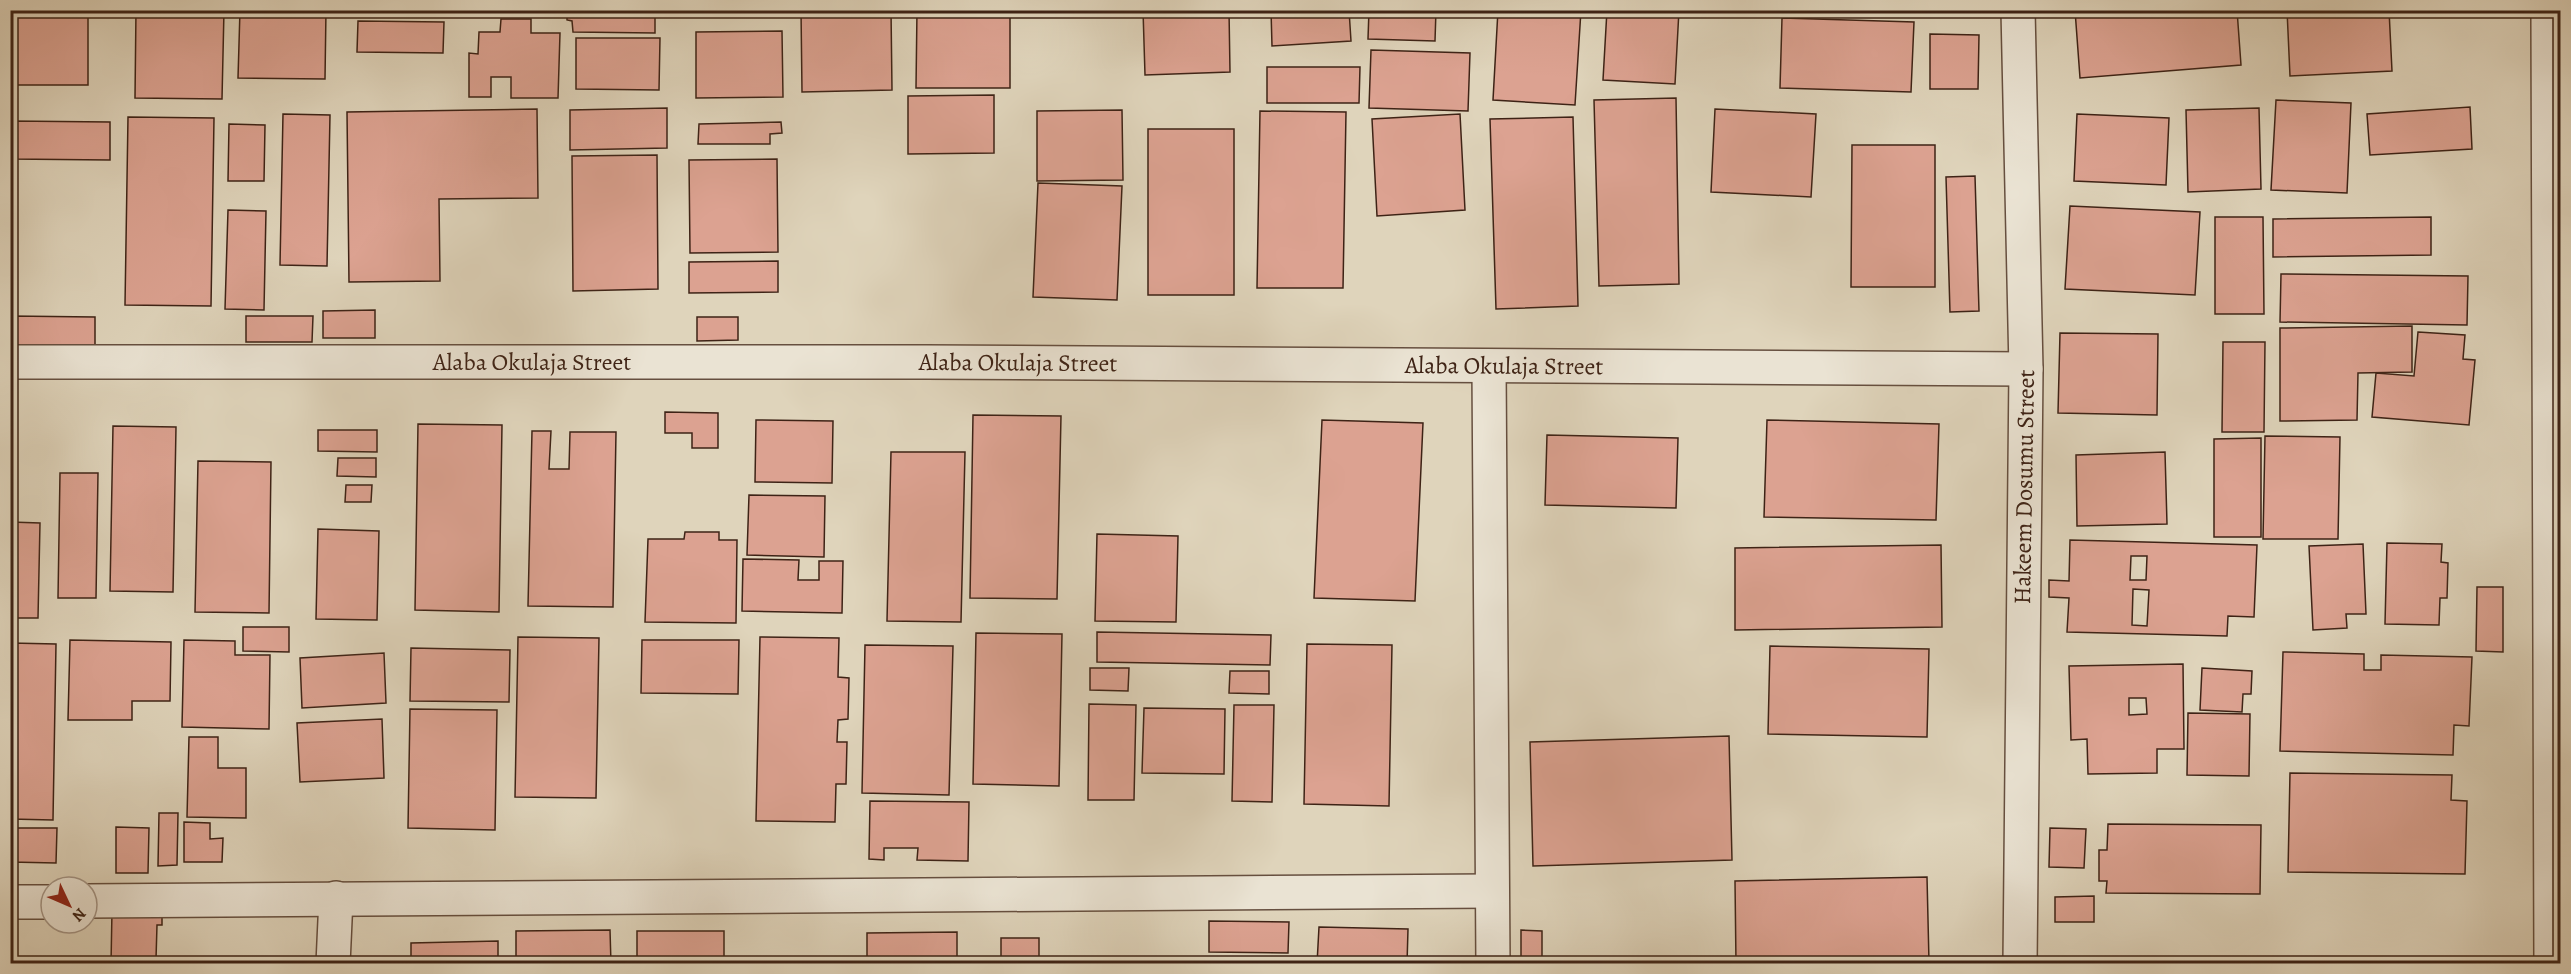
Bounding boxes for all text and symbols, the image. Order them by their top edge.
street label: Alaba Okulaja Street [432,346,631,378]
street label: Alaba Okulaja Street [918,346,1117,379]
street label: Alaba Okulaja Street [1404,349,1603,382]
street label: Hakeem Dosumu Street [2006,369,2042,605]
north arrow [39,875,99,935]
text: N [67,903,91,927]

